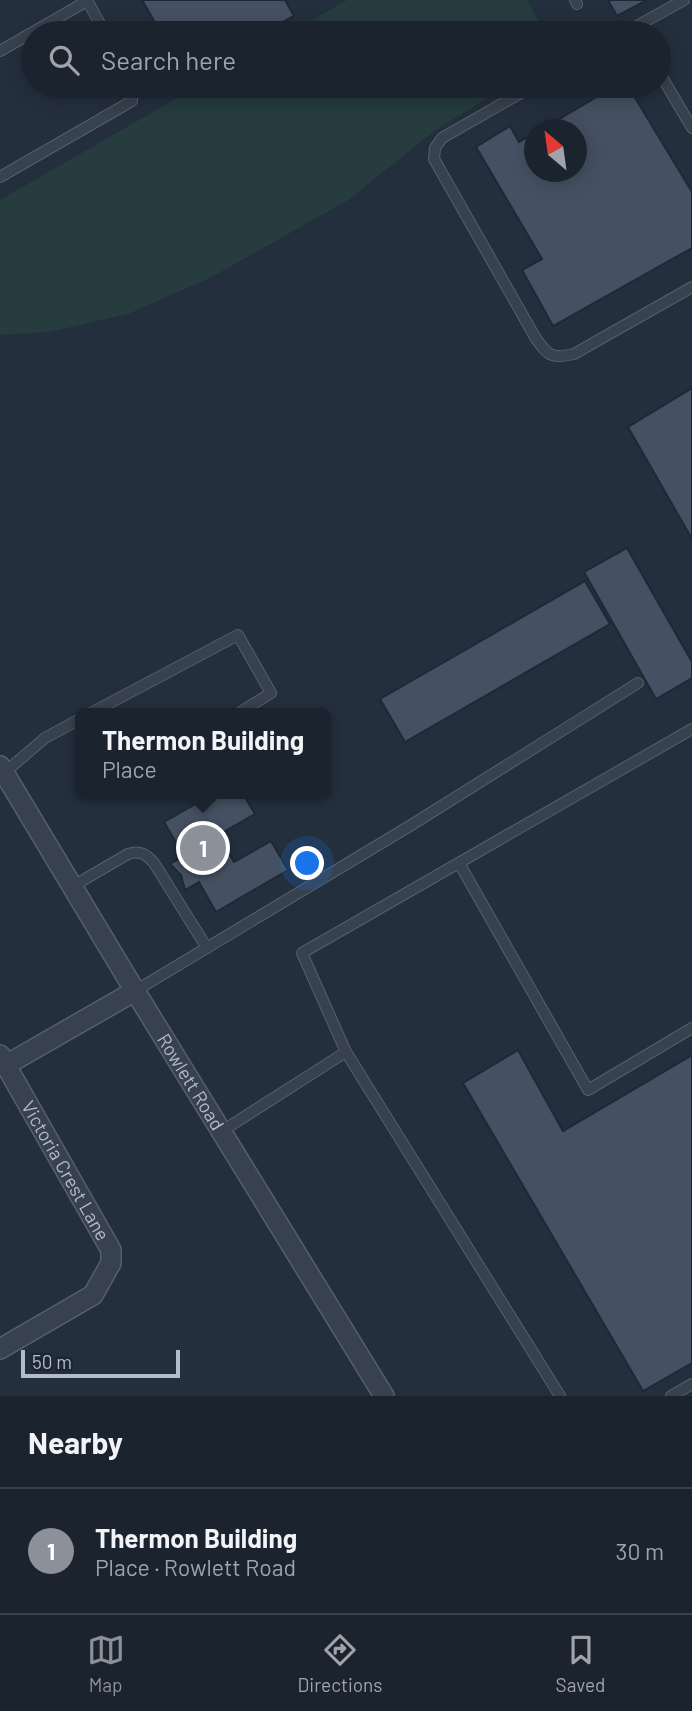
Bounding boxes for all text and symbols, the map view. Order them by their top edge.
search box [21,21,671,98]
icon: search [45,41,83,79]
text: Search here [101,44,236,75]
north arrow [524,119,587,182]
popup [75,708,331,799]
text: Thermon Building [102,724,304,755]
text: Place [102,755,157,783]
pin: 1 [180,822,226,874]
your location [290,846,324,880]
street label: Rowlett Road [153,1029,230,1134]
street label: Victoria Crest Lane [17,1096,115,1244]
scale bar [21,1347,180,1379]
text: 50 m [32,1350,72,1373]
text: Nearby [28,1424,123,1460]
text: Thermon Building [95,1522,297,1553]
text: 1 [47,1537,55,1565]
text: 30 m [616,1537,664,1565]
text: Place · Rowlett Road [95,1553,296,1581]
tab: Map [87,1631,125,1696]
tab: Directions [298,1631,383,1696]
tab: Saved [556,1631,605,1696]

